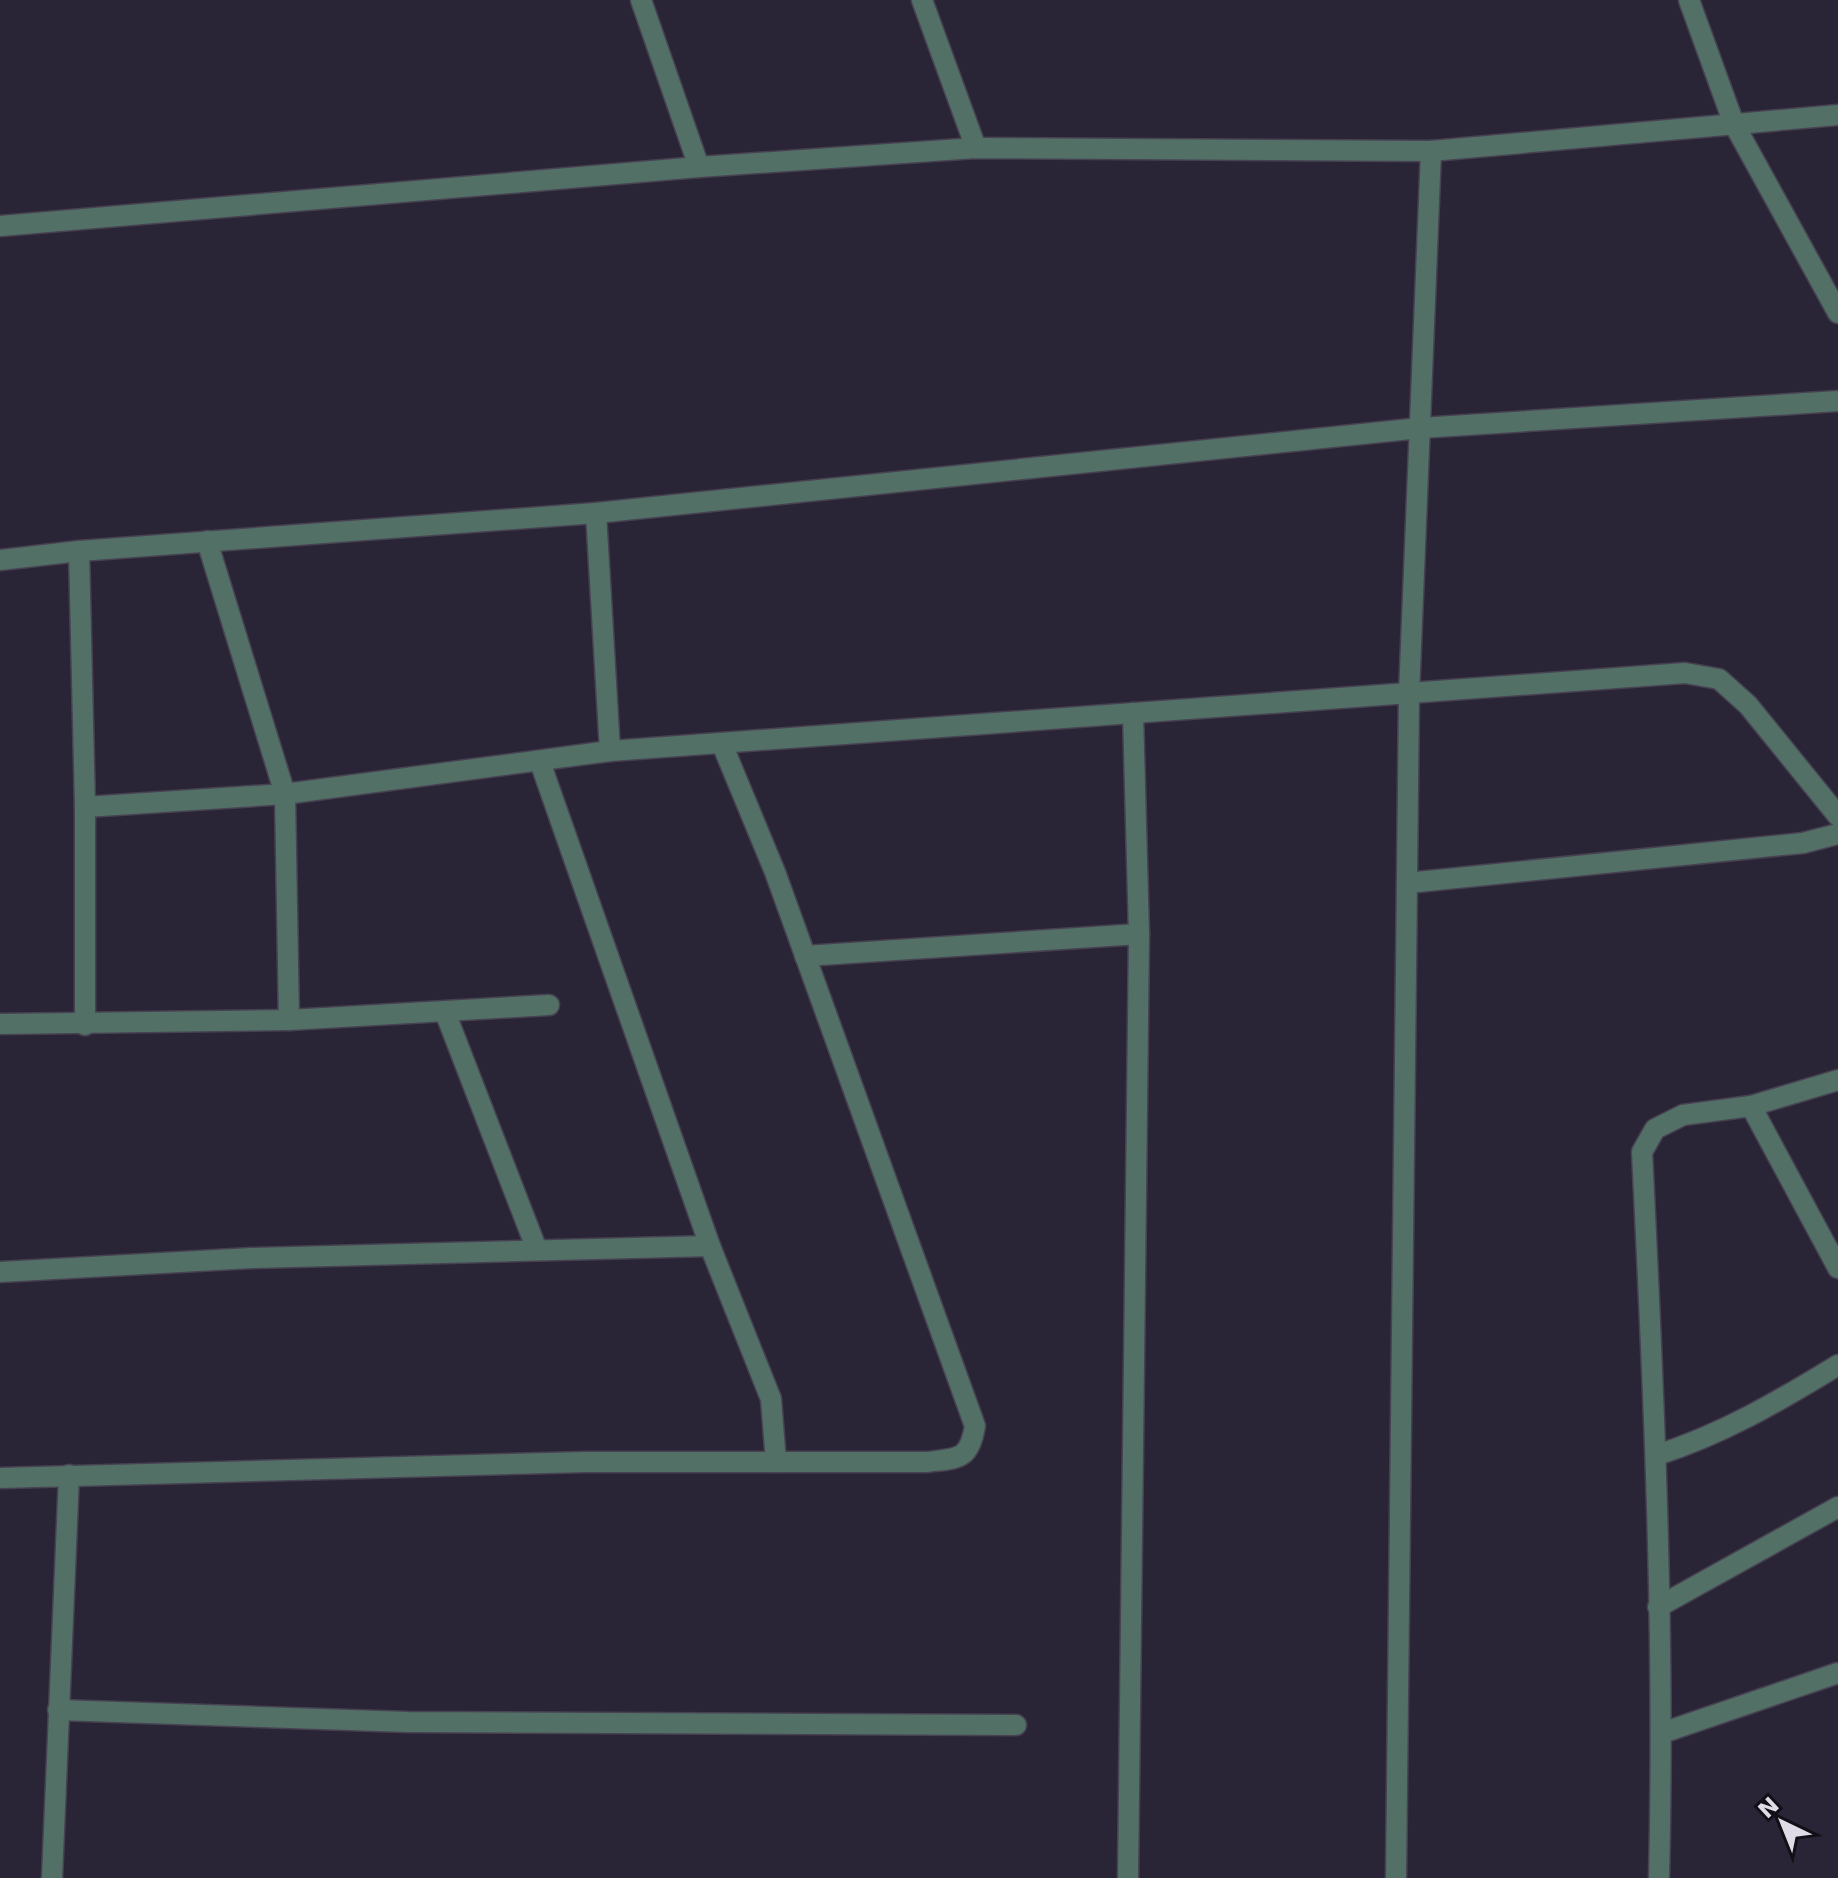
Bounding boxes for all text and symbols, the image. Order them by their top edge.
north arrow [1742,1782,1822,1862]
text: N [1753,1792,1784,1823]

